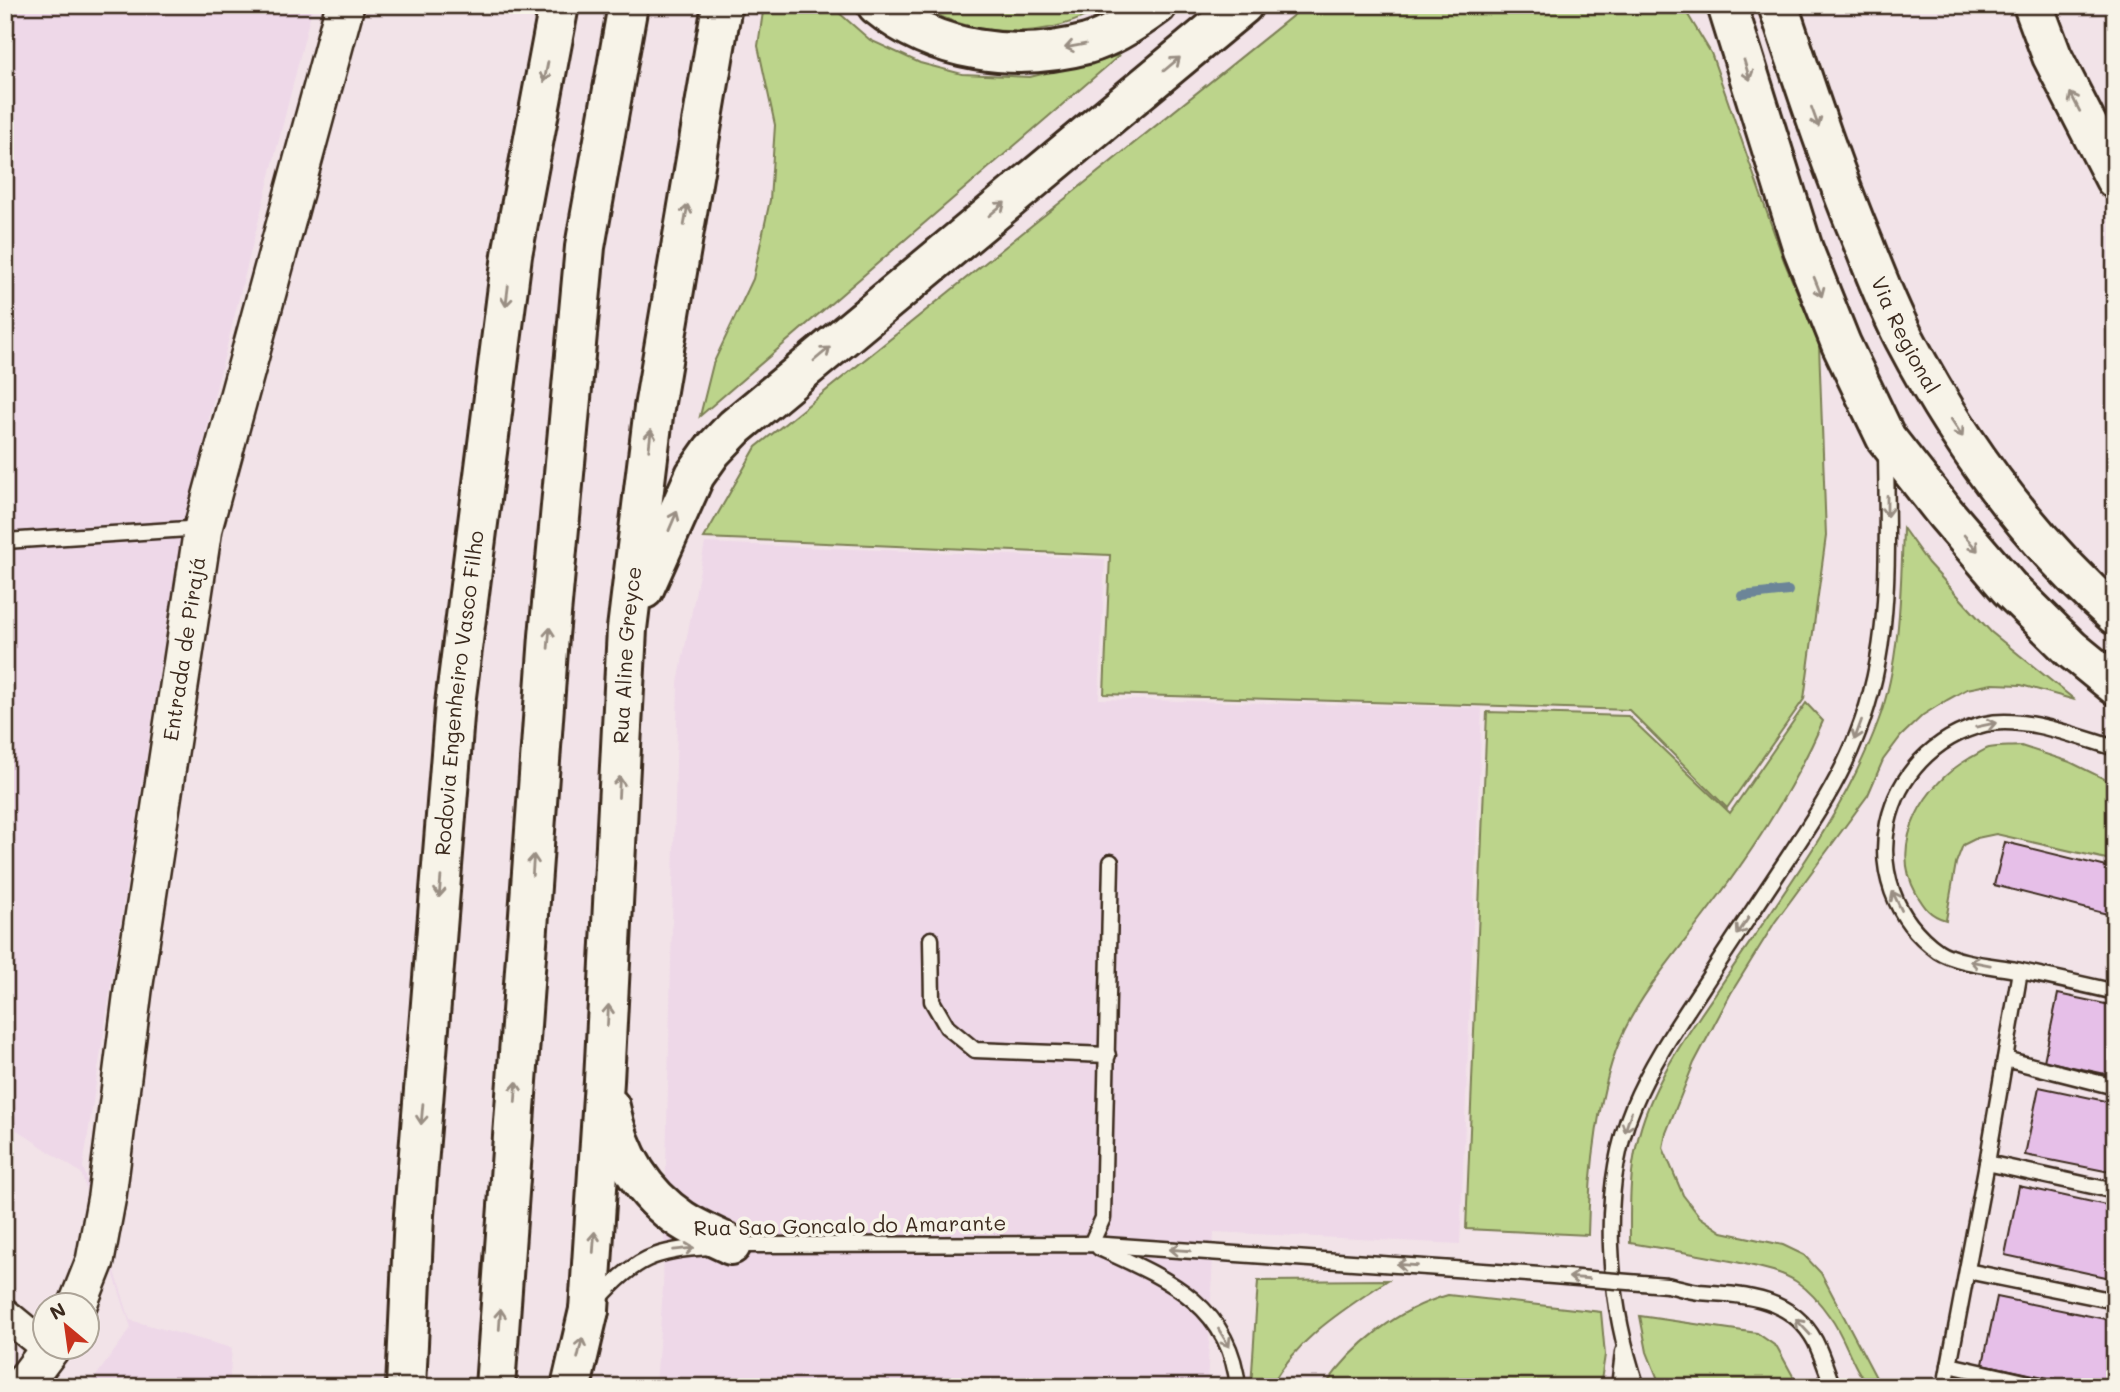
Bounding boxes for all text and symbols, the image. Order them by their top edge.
one-way arrow [1064,40,1087,53]
one-way arrow [1163,56,1181,71]
one-way arrow [1742,59,1754,81]
one-way arrow [539,60,553,83]
one-way arrow [2067,92,2081,113]
one-way arrow [1810,105,1822,127]
one-way arrow [988,201,1006,217]
one-way arrow [680,204,693,227]
street label: Via Regional [1866,272,1947,398]
one-way arrow [1812,275,1825,297]
one-way arrow [500,284,513,307]
one-way arrow [813,346,831,362]
one-way arrow [1950,418,1964,437]
one-way arrow [644,429,657,452]
one-way arrow [1880,495,1894,518]
one-way arrow [668,511,681,533]
street label: Rodovia Engenheiro Vasco Filho [428,529,489,857]
one-way arrow [1963,533,1979,551]
street label: Entrada de Pirajá [156,555,210,743]
street label: Rua Aline Greyce [606,565,647,744]
one-way arrow [543,627,556,650]
one-way arrow [1974,718,1996,731]
one-way arrow [1851,719,1863,741]
one-way arrow [613,777,626,799]
one-way arrow [527,854,540,877]
one-way arrow [433,876,446,898]
one-way arrow [1890,891,1904,912]
one-way arrow [1736,916,1750,935]
one-way arrow [1969,956,1992,970]
one-way arrow [601,1003,614,1026]
one-way arrow [510,1081,523,1104]
one-way arrow [415,1102,428,1125]
one-way arrow [1621,1110,1633,1132]
street label: Rua Sao Goncalo do Amarante [693,1208,1007,1241]
one-way arrow [587,1230,600,1253]
one-way arrow [672,1242,695,1255]
one-way arrow [1170,1243,1192,1256]
one-way arrow [1397,1258,1419,1271]
one-way arrow [1568,1271,1591,1284]
north arrow [32,1290,102,1360]
text: N [45,1296,70,1325]
one-way arrow [494,1308,507,1330]
one-way arrow [1795,1318,1812,1336]
one-way arrow [1217,1328,1232,1347]
one-way arrow [574,1337,587,1360]

